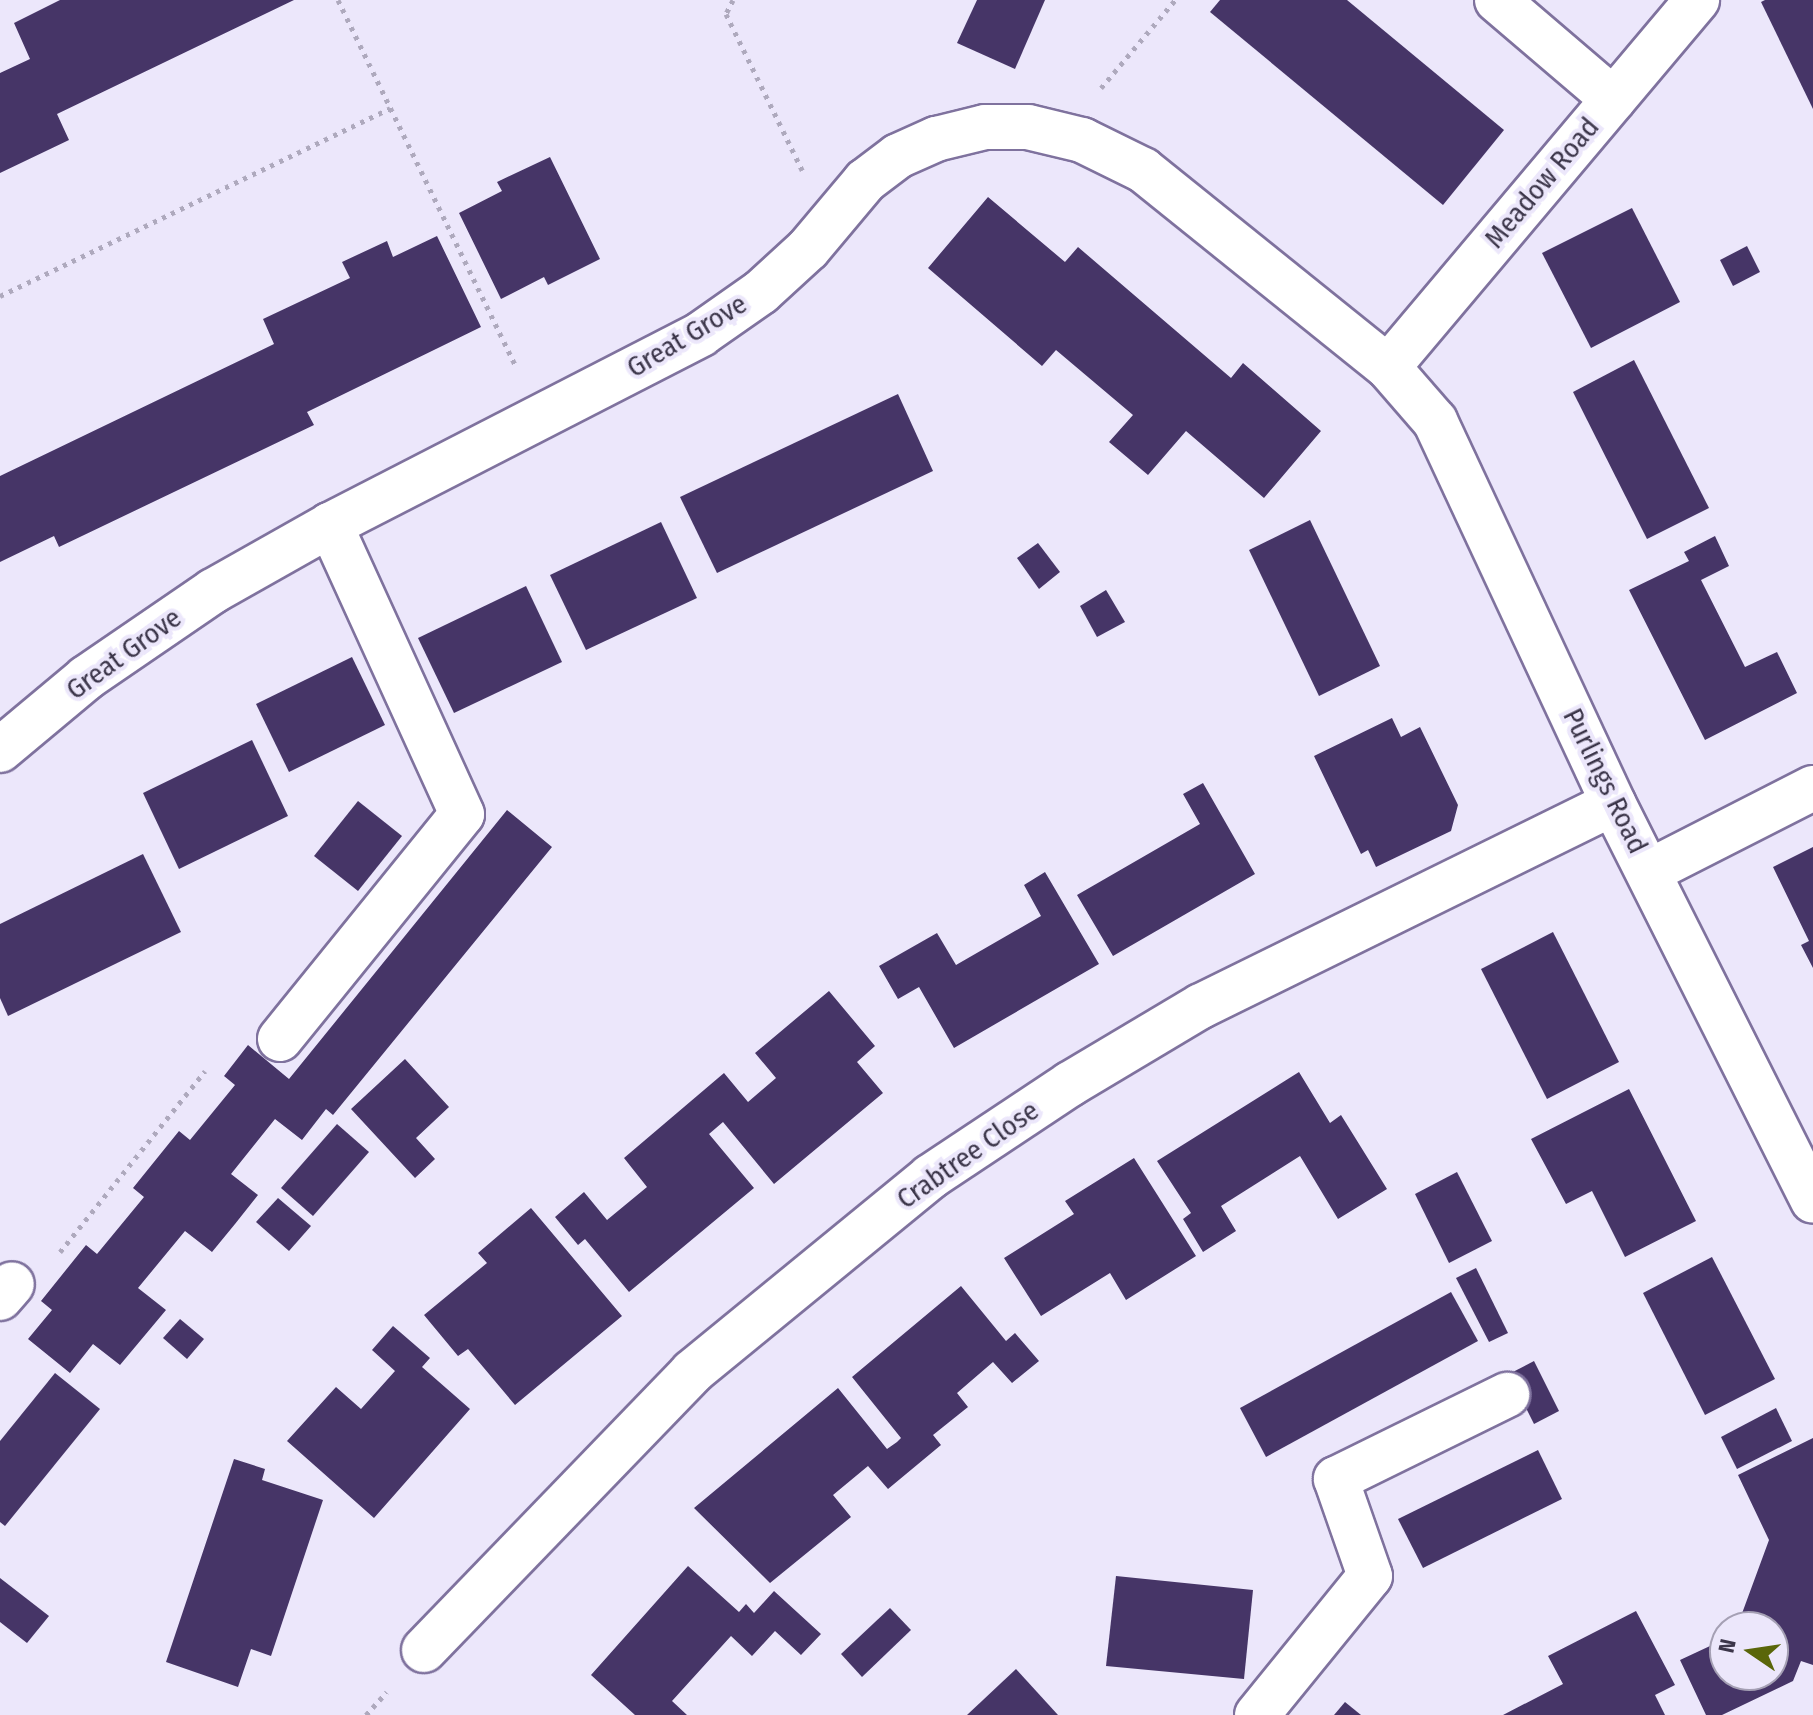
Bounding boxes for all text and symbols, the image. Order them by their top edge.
street label: Meadow Road [1478,111,1606,255]
street label: Great Grove [621,287,753,385]
street label: Great Grove [60,601,188,707]
street label: Purlings Road [1555,703,1655,859]
street label: Crabtree Close [891,1094,1045,1216]
north arrow [1709,1611,1789,1691]
text: N [1712,1636,1742,1655]

